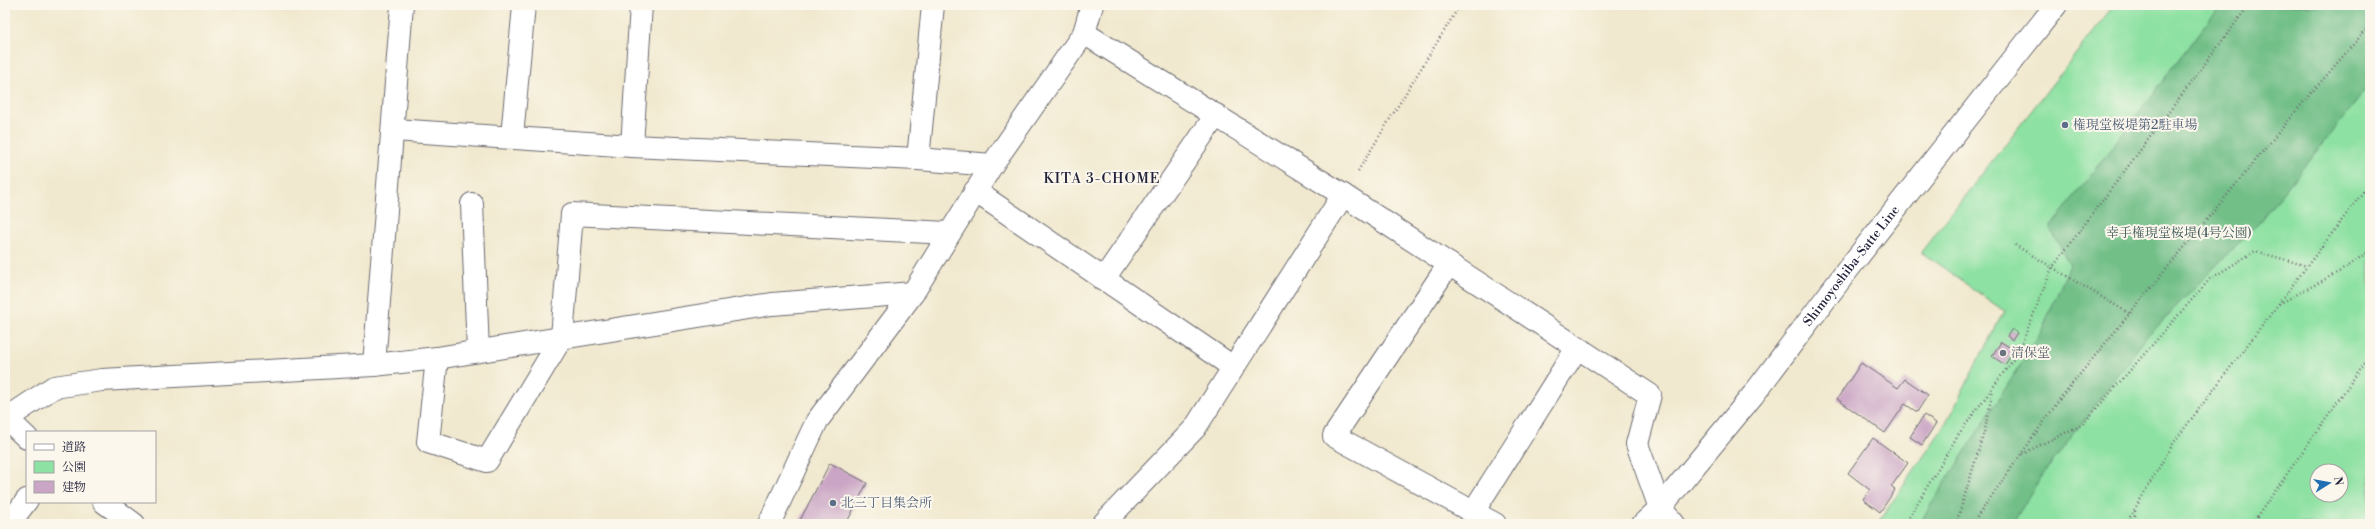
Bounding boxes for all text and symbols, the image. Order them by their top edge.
place label: 権現堂桜堤第2駐車場 [2073,117,2197,133]
marker: 権現堂桜堤第2駐車場 [2060,120,2070,130]
district label: KITA 3-CHOME [1043,170,1161,188]
street label: Shimoyoshiba-Satte Line [1800,202,1903,329]
park label: 幸手権現堂桜堤(4号公園) [2106,225,2252,241]
place label: 清保堂 [2011,345,2050,361]
marker: 清保堂 [1998,348,2008,358]
legend [26,431,156,503]
text: 道路 [62,440,86,455]
text: 公園 [62,460,86,475]
north arrow [2309,463,2349,503]
text: N [2330,476,2346,487]
text: 建物 [62,480,86,495]
place label: 北三丁目集会所 [841,495,932,511]
marker: 北三丁目集会所 [828,498,838,508]

